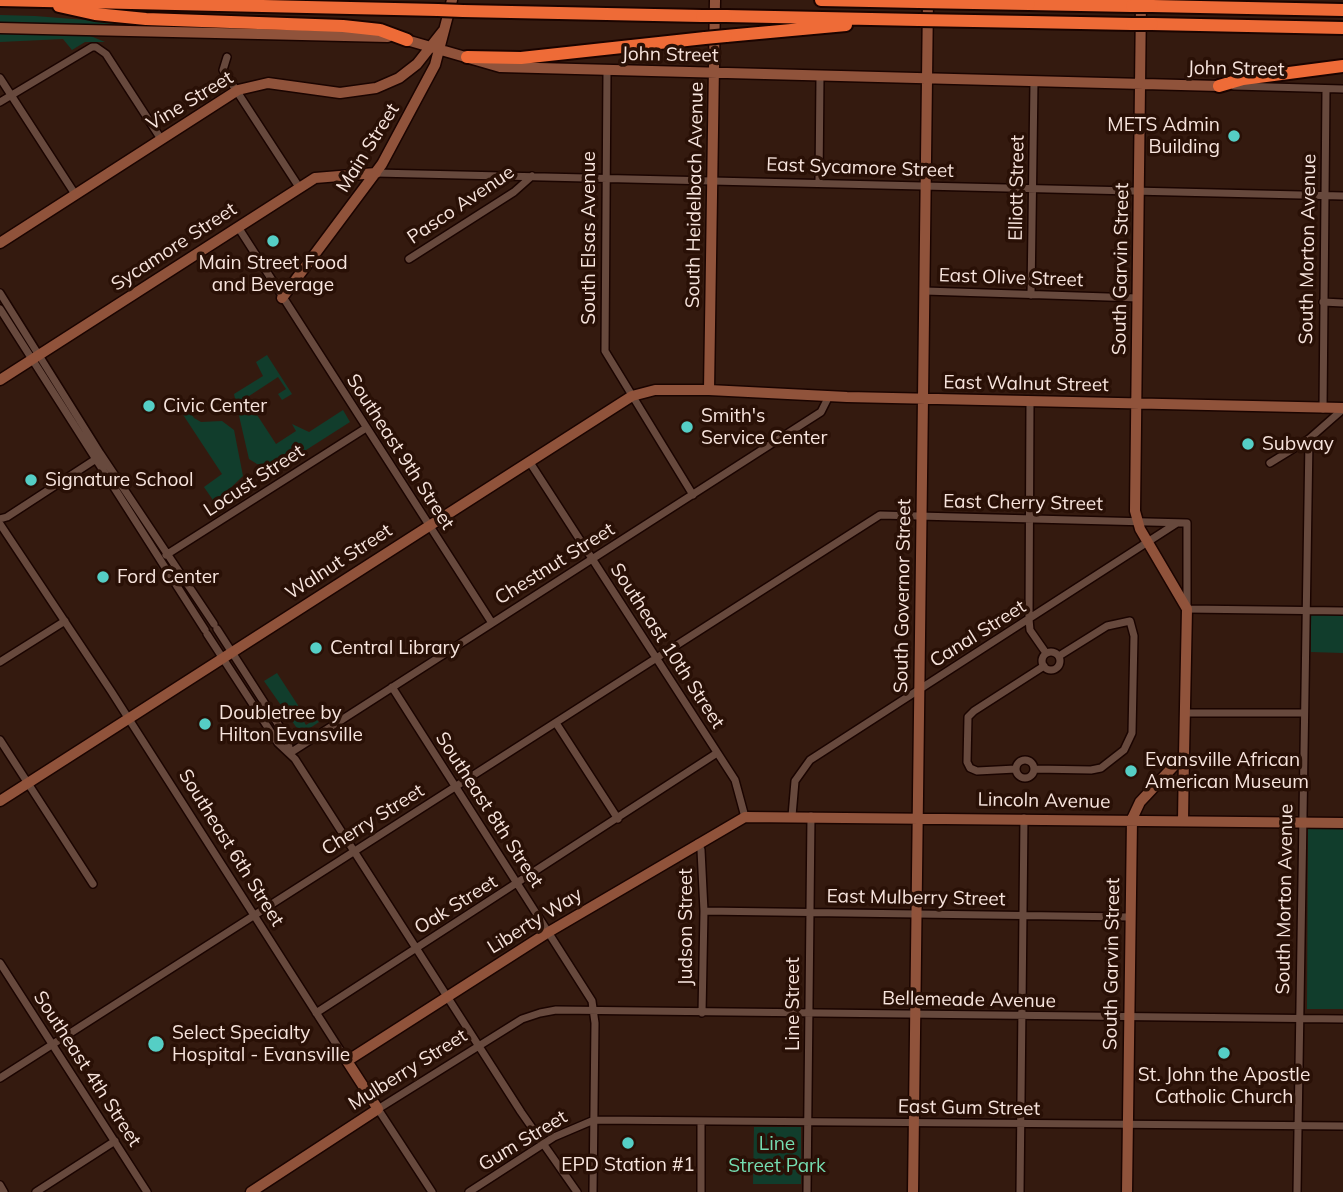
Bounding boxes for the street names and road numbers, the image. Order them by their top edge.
street label: John Street [621,43,719,67]
street label: John Street [1187,57,1285,81]
street label: Vine Street [143,66,237,136]
street label: South Heidelbach Avenue [682,82,708,308]
street label: Main Street [332,99,404,197]
street label: Elliott Street [1005,135,1029,241]
street label: South Elsas Avenue [578,151,600,325]
street label: East Sycamore Street [766,153,954,183]
street label: South Morton Avenue [1295,154,1321,344]
street label: Pasco Avenue [403,161,519,249]
street label: South Garvin Street [1108,183,1134,355]
street label: Sycamore Street [107,198,241,296]
street label: East Olive Street [938,264,1084,292]
street label: Southeast 9th Street [341,370,459,534]
street label: East Walnut Street [943,371,1109,397]
street label: Locust Street [200,440,308,522]
street label: East Cherry Street [943,490,1103,516]
street label: South Governor Street [890,499,916,693]
street label: Chestnut Street [491,518,619,610]
street label: Walnut Street [282,519,396,605]
street label: Southeast 10th Street [605,559,729,733]
street label: Canal Street [926,596,1030,672]
street label: Southeast 8th Street [430,728,548,892]
street label: Southeast 6th Street [173,765,289,931]
street label: Cherry Street [318,779,428,861]
street label: Lincoln Avenue [977,788,1111,814]
street label: South Morton Avenue [1272,804,1298,994]
street label: Judson Street [675,868,697,986]
street label: Oak Street [410,871,502,939]
street label: South Garvin Street [1099,878,1125,1050]
street label: Liberty Way [483,883,587,959]
street label: East Mulberry Street [826,885,1006,911]
street label: Line Street [782,957,804,1051]
street label: Southeast 4th Street [28,987,146,1151]
street label: Bellemeade Avenue [882,987,1056,1013]
street label: Mulberry Street [345,1024,471,1116]
street label: East Gum Street [898,1095,1040,1121]
street label: Gum Street [475,1106,571,1176]

